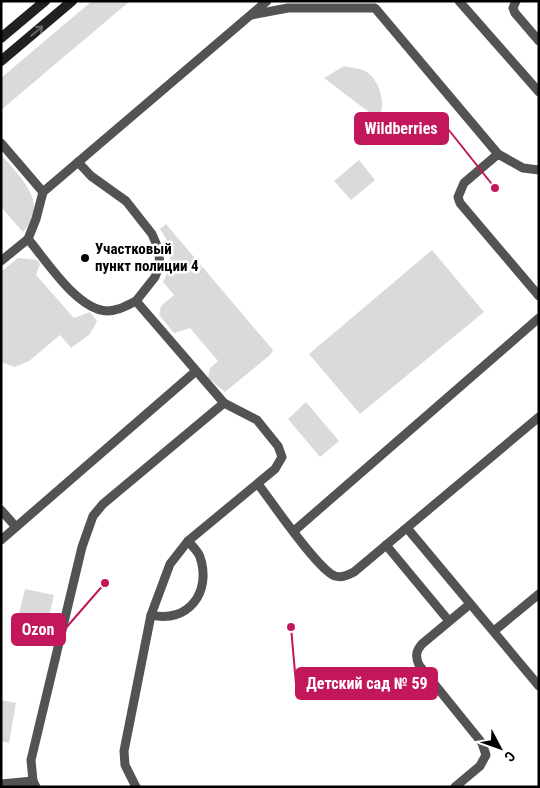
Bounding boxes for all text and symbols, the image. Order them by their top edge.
one-way arrow [30,26,43,37]
callout: Wildberries [355,113,448,144]
text: Wildberries [364,119,438,138]
place label: Участковый пункт полиции 4 [95,240,199,275]
marker: Участковый пункт полиции 4 [79,252,91,264]
callout: Ozon [12,614,65,645]
text: Ozon [22,620,54,639]
callout: Детский сад № 59 [296,668,437,699]
text: Детский сад № 59 [306,674,428,693]
north arrow [475,723,525,773]
text: С [501,748,518,765]

